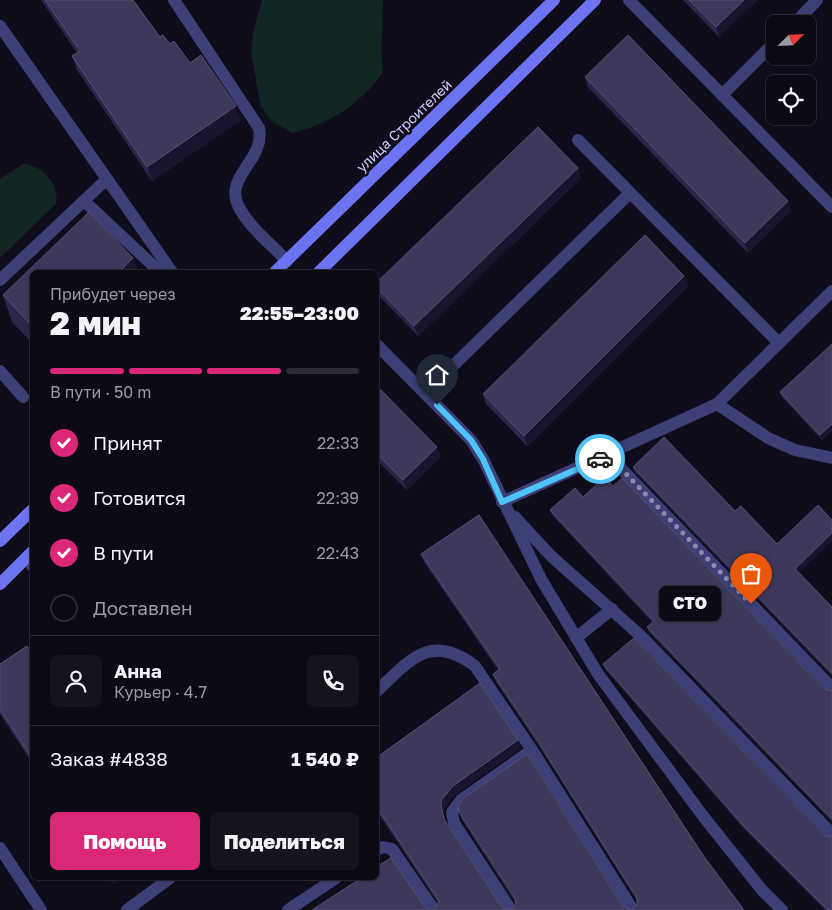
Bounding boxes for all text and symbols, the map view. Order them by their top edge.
north arrow [766,15,816,65]
map controls [766,15,816,125]
button: locate [766,75,816,125]
street label: улица Строителей [352,76,455,176]
text: Прибудет через [50,284,176,304]
text: 22:55–23:00 [240,301,359,324]
text: 2 мин [50,304,141,342]
pin [416,354,458,405]
icon: home [423,361,451,389]
text: В пути · 50 m [50,382,151,402]
icon: check [50,429,78,457]
text: Принят [93,431,162,454]
text: 22:33 [317,433,359,453]
courier [575,434,625,484]
icon: car [586,445,614,473]
icon: check [50,484,78,512]
text: Готовится [93,486,186,509]
text: 22:39 [317,488,359,508]
icon: check [50,539,78,567]
text: В пути [93,541,154,564]
text: 22:43 [317,543,359,563]
pin [730,553,772,604]
icon: bag [737,560,765,588]
callout: СТО [658,586,721,622]
text: СТО [673,593,707,613]
text: Доставлен [93,596,193,619]
button: person [50,655,102,707]
button: phone [307,655,359,707]
text: Анна [114,659,162,682]
text: Курьер · 4.7 [114,682,207,702]
text: Заказ #4838 [50,747,168,770]
text: 1 540 ₽ [291,747,359,770]
button: Помощь [50,812,200,870]
button: Поделиться [210,812,359,870]

